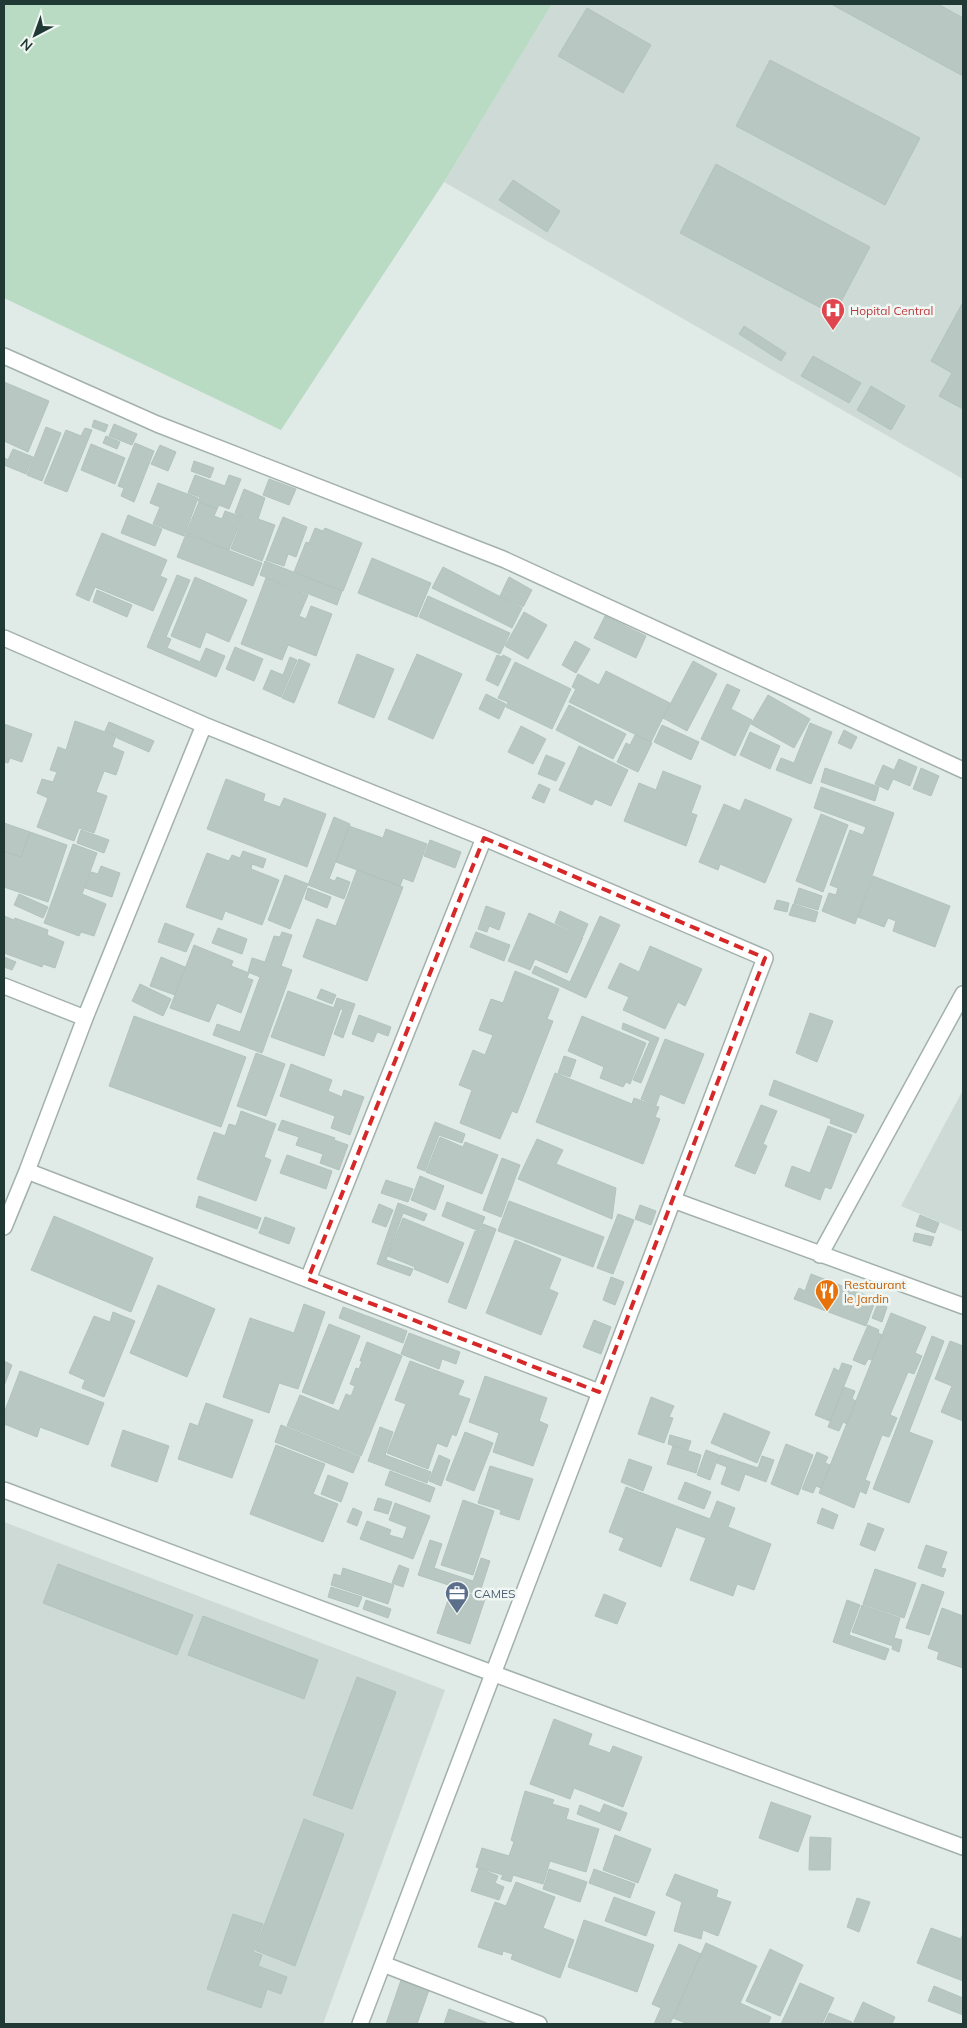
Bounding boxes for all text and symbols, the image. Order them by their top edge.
north arrow [10,10,60,60]
text: N [17,35,36,55]
hospital icon: Hopital Central [820,297,846,331]
place label: Hopital Central [850,303,933,318]
place label: Restaurant le Jardin [844,1277,906,1306]
restaurant icon: Restaurant le Jardin [814,1278,840,1312]
office icon: CAMES [444,1580,470,1614]
place label: CAMES [474,1586,516,1601]

